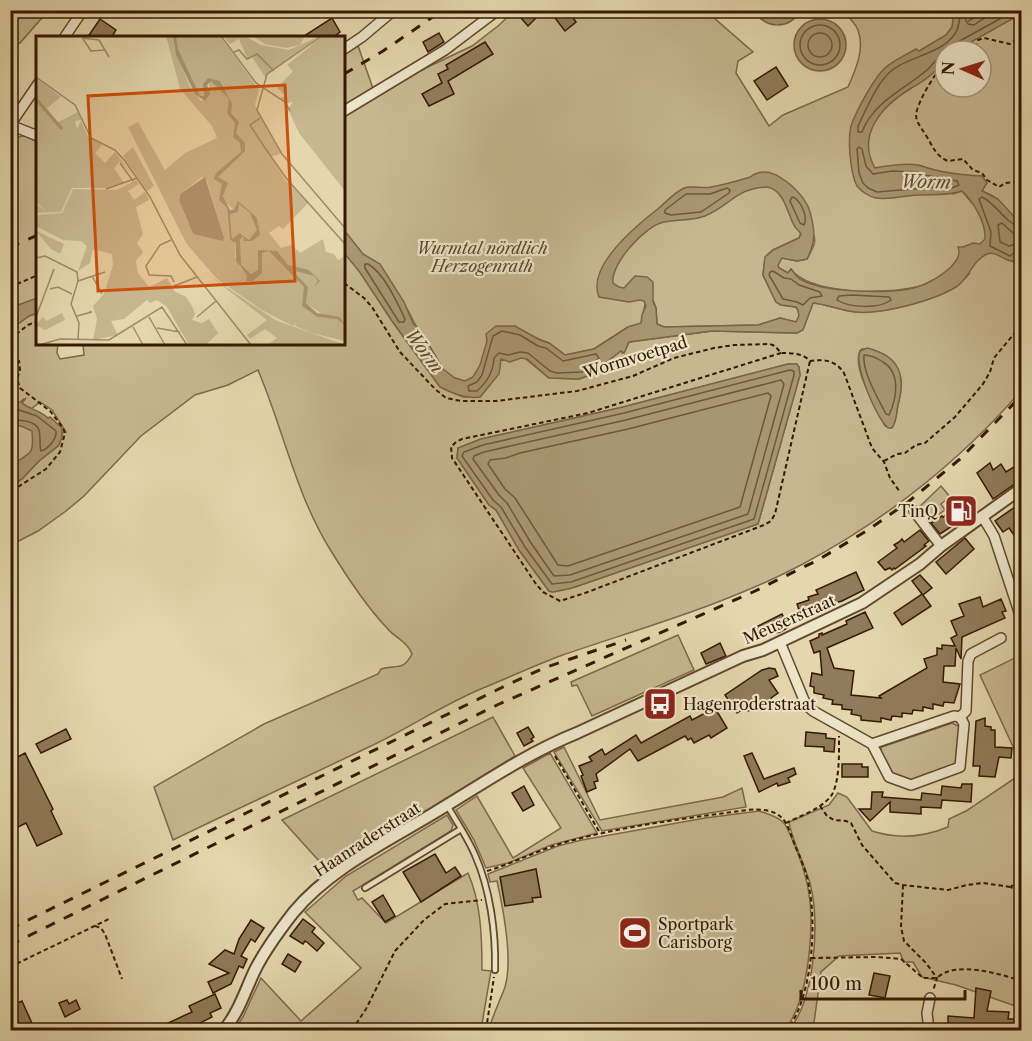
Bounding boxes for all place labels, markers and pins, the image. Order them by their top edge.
fuel station icon: TinQ [943,493,979,529]
place label: TinQ [898,501,938,521]
bus stop icon: Hagenroderstraat [642,686,678,722]
place label: Hagenroderstraat [683,694,816,714]
place label: Sportpark Carisborg [658,914,735,952]
sports icon: Sportpark Carisborg [617,915,653,951]

